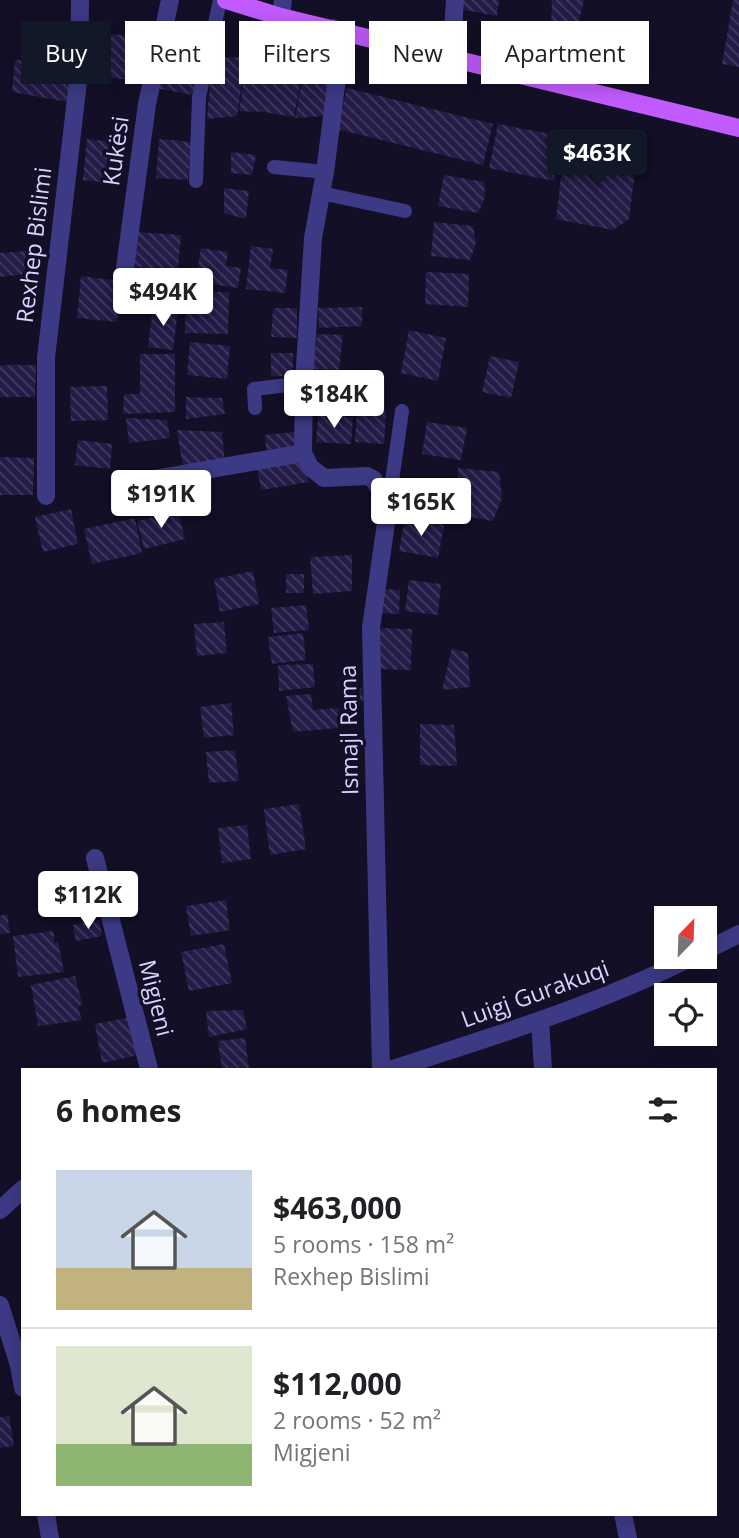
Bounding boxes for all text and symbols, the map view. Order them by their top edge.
chip: Buy [21,21,111,84]
chip: Rent [125,21,225,84]
chip: Filters [239,21,355,84]
chip: New [369,21,467,84]
chip: Apartment [481,21,649,84]
street label: Kukësi [94,114,136,188]
pin: $463K [548,130,646,189]
text: $463K [563,136,631,168]
street label: Rexhep Bislimi [8,165,58,325]
pin: $494K [114,268,212,328]
text: $494K [129,275,197,307]
pin: $184K [285,370,383,430]
text: $184K [300,377,368,409]
pin: $191K [112,470,210,530]
text: $191K [127,477,195,509]
pin: $165K [372,478,470,538]
text: $165K [387,485,455,517]
street label: Ismajl Rama [331,665,365,795]
pin: $112K [39,872,137,931]
text: $112K [54,878,122,910]
north arrow [654,906,718,970]
map controls [654,906,717,1046]
street label: Luigj Gurakuqi [456,951,613,1035]
street label: Migjeni [132,956,182,1039]
button: locate [654,983,717,1046]
text: 6 homes [56,1090,181,1131]
icon: filters [644,1091,682,1129]
text: $463,000 [273,1187,402,1228]
icon: home [112,1198,196,1282]
text: 5 rooms · 158 m² [273,1228,454,1260]
text: Rexhep Bislimi [273,1260,430,1292]
text: $112,000 [273,1363,402,1404]
icon: home [112,1374,196,1458]
text: 2 rooms · 52 m² [273,1404,441,1436]
text: Migjeni [273,1436,351,1468]

